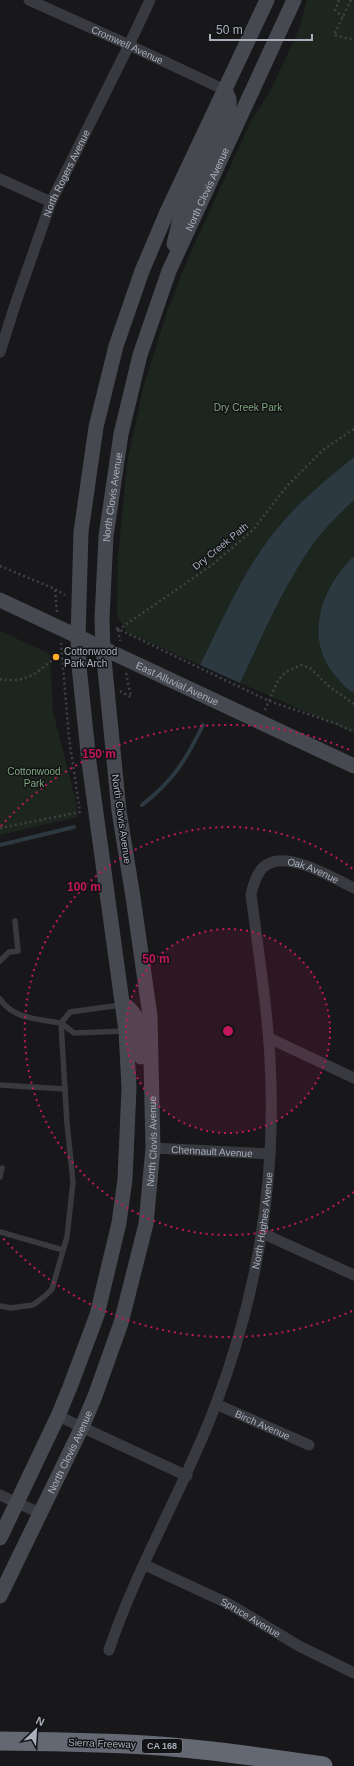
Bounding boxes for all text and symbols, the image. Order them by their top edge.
scale bar [210,16,312,42]
text: 50 m [216,23,243,37]
street label: Cromwell Avenue [90,24,165,66]
street label: North Rogers Avenue [41,127,92,218]
street label: North Clovis Avenue [183,146,231,233]
park label: Dry Creek Park [214,402,283,413]
street label: North Clovis Avenue [101,451,124,542]
street label: Dry Creek Path [190,521,250,572]
place label: Cottonwood Park Arch [64,646,117,669]
marker: Cottonwood Park Arch [51,652,61,662]
street label: East Alluvial Avenue [134,660,221,708]
text: 150 m [82,747,116,761]
park label: Cottonwood Park [7,766,61,789]
street label: North Clovis Avenue [110,774,133,865]
street label: Oak Avenue [287,856,341,886]
text: 100 m [67,880,101,894]
text: 50 m [142,952,170,966]
centre of rings [221,1024,235,1038]
street label: North Clovis Avenue [144,1096,159,1187]
street label: Chennault Avenue [171,1144,253,1159]
street label: North Hughes Avenue [250,1171,275,1270]
street label: Birch Avenue [233,1408,292,1442]
street label: North Clovis Avenue [46,1409,94,1495]
street label: Spruce Avenue [219,1596,283,1640]
north arrow [16,1710,56,1750]
text: N [34,1714,46,1728]
street label: Sierra Freeway [68,1737,136,1750]
road number: CA 168 [142,1739,182,1753]

